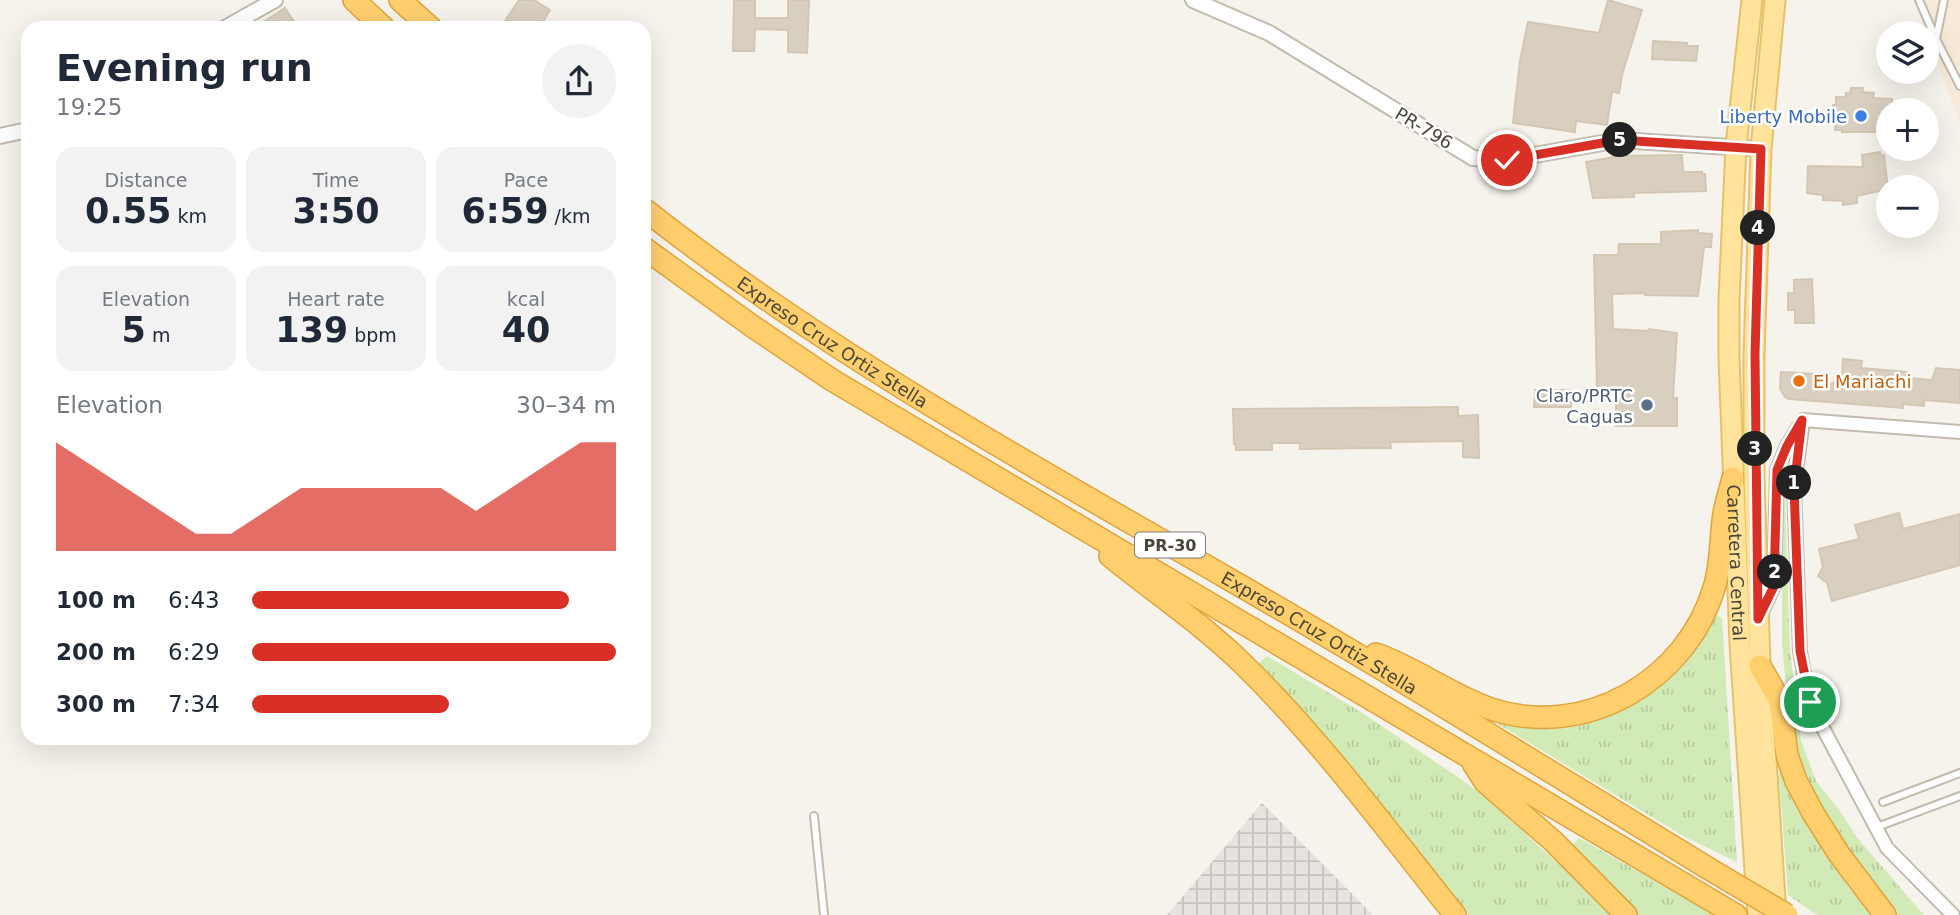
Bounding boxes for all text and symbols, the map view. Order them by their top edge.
map controls [1876,21,1939,238]
button: layers [1876,21,1939,84]
button: share [542,44,616,118]
text: Evening run [56,46,313,90]
text: 19:25 [56,94,122,120]
button: + [1876,98,1939,161]
street label: PR-796 [1391,103,1457,153]
place label: Liberty Mobile [1720,106,1847,127]
marker: Liberty Mobile [1853,108,1869,124]
pin: 5 [1602,122,1638,158]
text: 5 [1613,128,1626,150]
pin [1477,130,1537,190]
icon: check [1488,141,1526,179]
text: Distance [104,169,188,191]
text: Time [313,169,359,191]
text: Pace [504,169,548,191]
button: − [1876,175,1939,238]
text: 0.55 [85,191,171,231]
text: 3:50 [292,191,380,231]
text: 6:59 [461,191,549,231]
text: km [171,205,207,227]
text: /km [549,205,591,227]
pin: 4 [1740,210,1776,246]
text: 4 [1751,216,1764,238]
street label: Expreso Cruz Ortiz Stella [733,272,932,412]
text: Elevation [102,288,190,310]
text: Heart rate [287,288,385,310]
text: kcal [507,288,545,310]
text: 5 [122,310,146,350]
text: 139 [275,310,348,350]
text: 40 [502,310,550,350]
text: m [146,324,170,346]
text: bpm [348,324,397,346]
place label: El Mariachi [1813,371,1911,392]
marker: El Mariachi [1791,373,1807,389]
place label: Claro/PRTC Caguas [1536,385,1633,427]
text: Elevation [56,392,163,418]
text: 30–34 m [516,392,616,418]
marker: Claro/PRTC Caguas [1639,397,1655,413]
pin: 3 [1738,432,1772,466]
text: 3 [1748,437,1761,459]
pin: 1 [1776,466,1812,500]
text: 1 [1787,471,1800,493]
street label: Carretera Central [1723,484,1750,642]
road number: PR-30 [1135,532,1205,558]
pin: 2 [1758,554,1792,590]
text: 2 [1768,560,1781,582]
street label: Expreso Cruz Ortiz Stella [1218,567,1421,699]
text: 100 m [56,587,136,613]
text: 6:43 [168,587,220,613]
text: 200 m [56,639,136,665]
text: 6:29 [168,639,220,665]
pin [1780,672,1840,732]
icon: arrive [1791,683,1829,721]
text: 300 m [56,691,136,717]
text: 7:34 [168,691,220,717]

